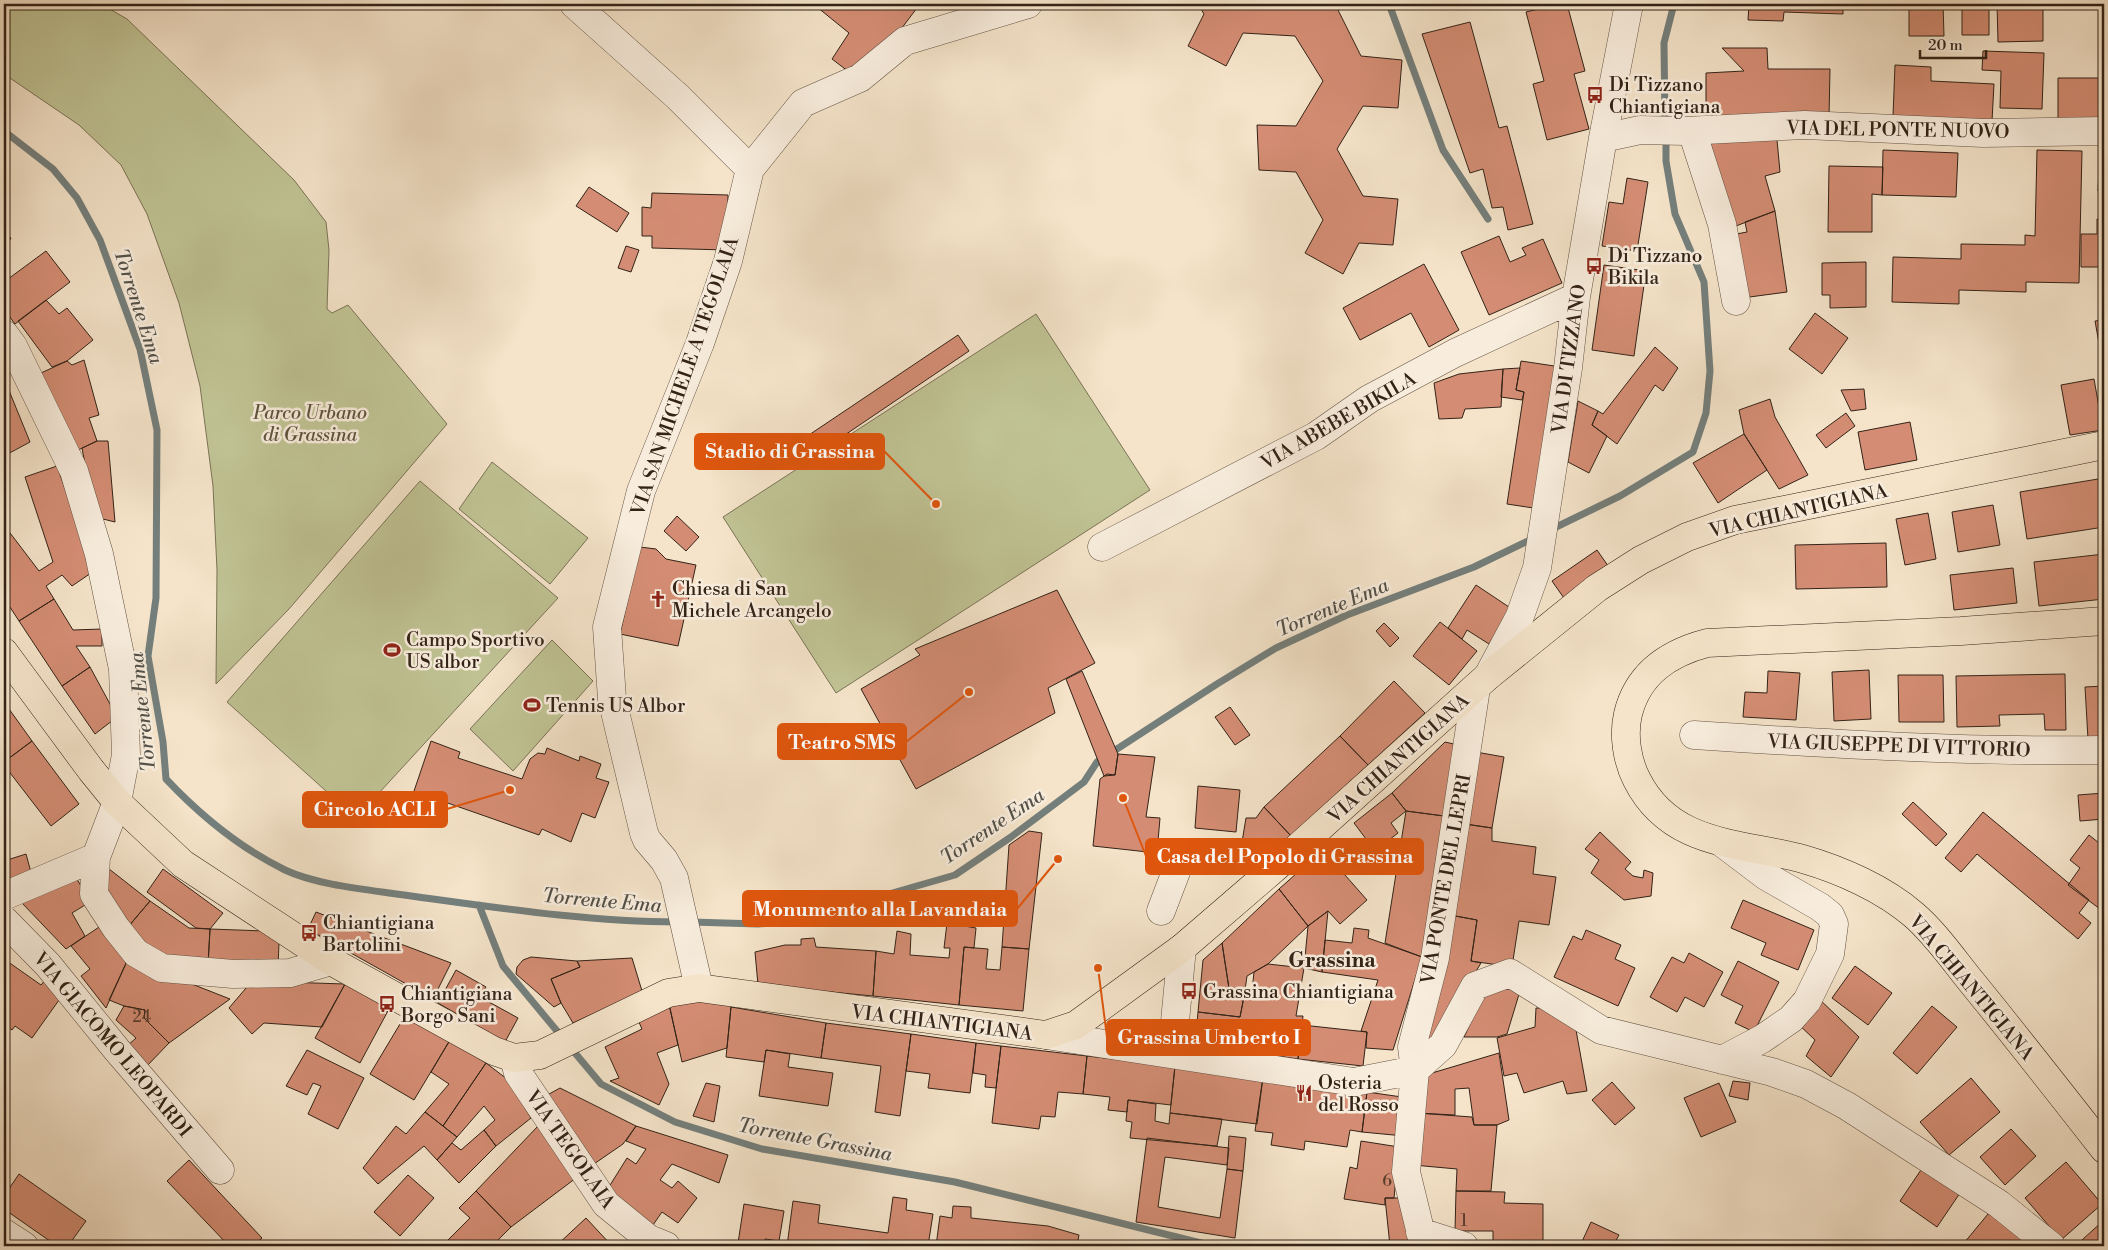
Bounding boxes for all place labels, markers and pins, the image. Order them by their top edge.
place label: Di Tizzano Chiantigiana [1609,73,1721,119]
bus stop icon: Di Tizzano Chiantigiana [1585,85,1605,105]
place label: Di Tizzano Bikila [1607,244,1702,290]
bus stop icon: Di Tizzano Bikila [1584,256,1604,276]
callout: Stadio di Grassina [695,434,884,469]
place label: Chiesa di San Michele Arcangelo [672,577,832,623]
church icon: Chiesa di San Michele Arcangelo [648,589,668,609]
place label: Campo Sportivo US albor [406,628,545,674]
sports icon: Campo Sportivo US albor [382,640,402,660]
place label: Tennis US Albor [546,694,685,718]
sports icon: Tennis US Albor [522,695,542,715]
callout: Teatro SMS [778,724,906,759]
callout: Circolo ACLI [303,792,447,827]
callout: Casa del Popolo di Grassina [1146,839,1423,874]
callout: Monumento alla Lavandaia [743,891,1017,926]
place label: Chiantigiana Bartolini [322,911,435,957]
bus stop icon: Chiantigiana Bartolini [299,923,319,943]
place label: Grassina Chiantigiana [1203,980,1394,1004]
bus stop icon: Grassina Chiantigiana [1179,981,1199,1001]
place label: Chiantigiana Borgo Sani [400,982,513,1028]
bus stop icon: Chiantigiana Borgo Sani [377,994,397,1014]
callout: Grassina Umberto I [1107,1020,1310,1055]
place label: Osteria del Rosso [1318,1071,1399,1117]
restaurant icon: Osteria del Rosso [1294,1083,1314,1103]

